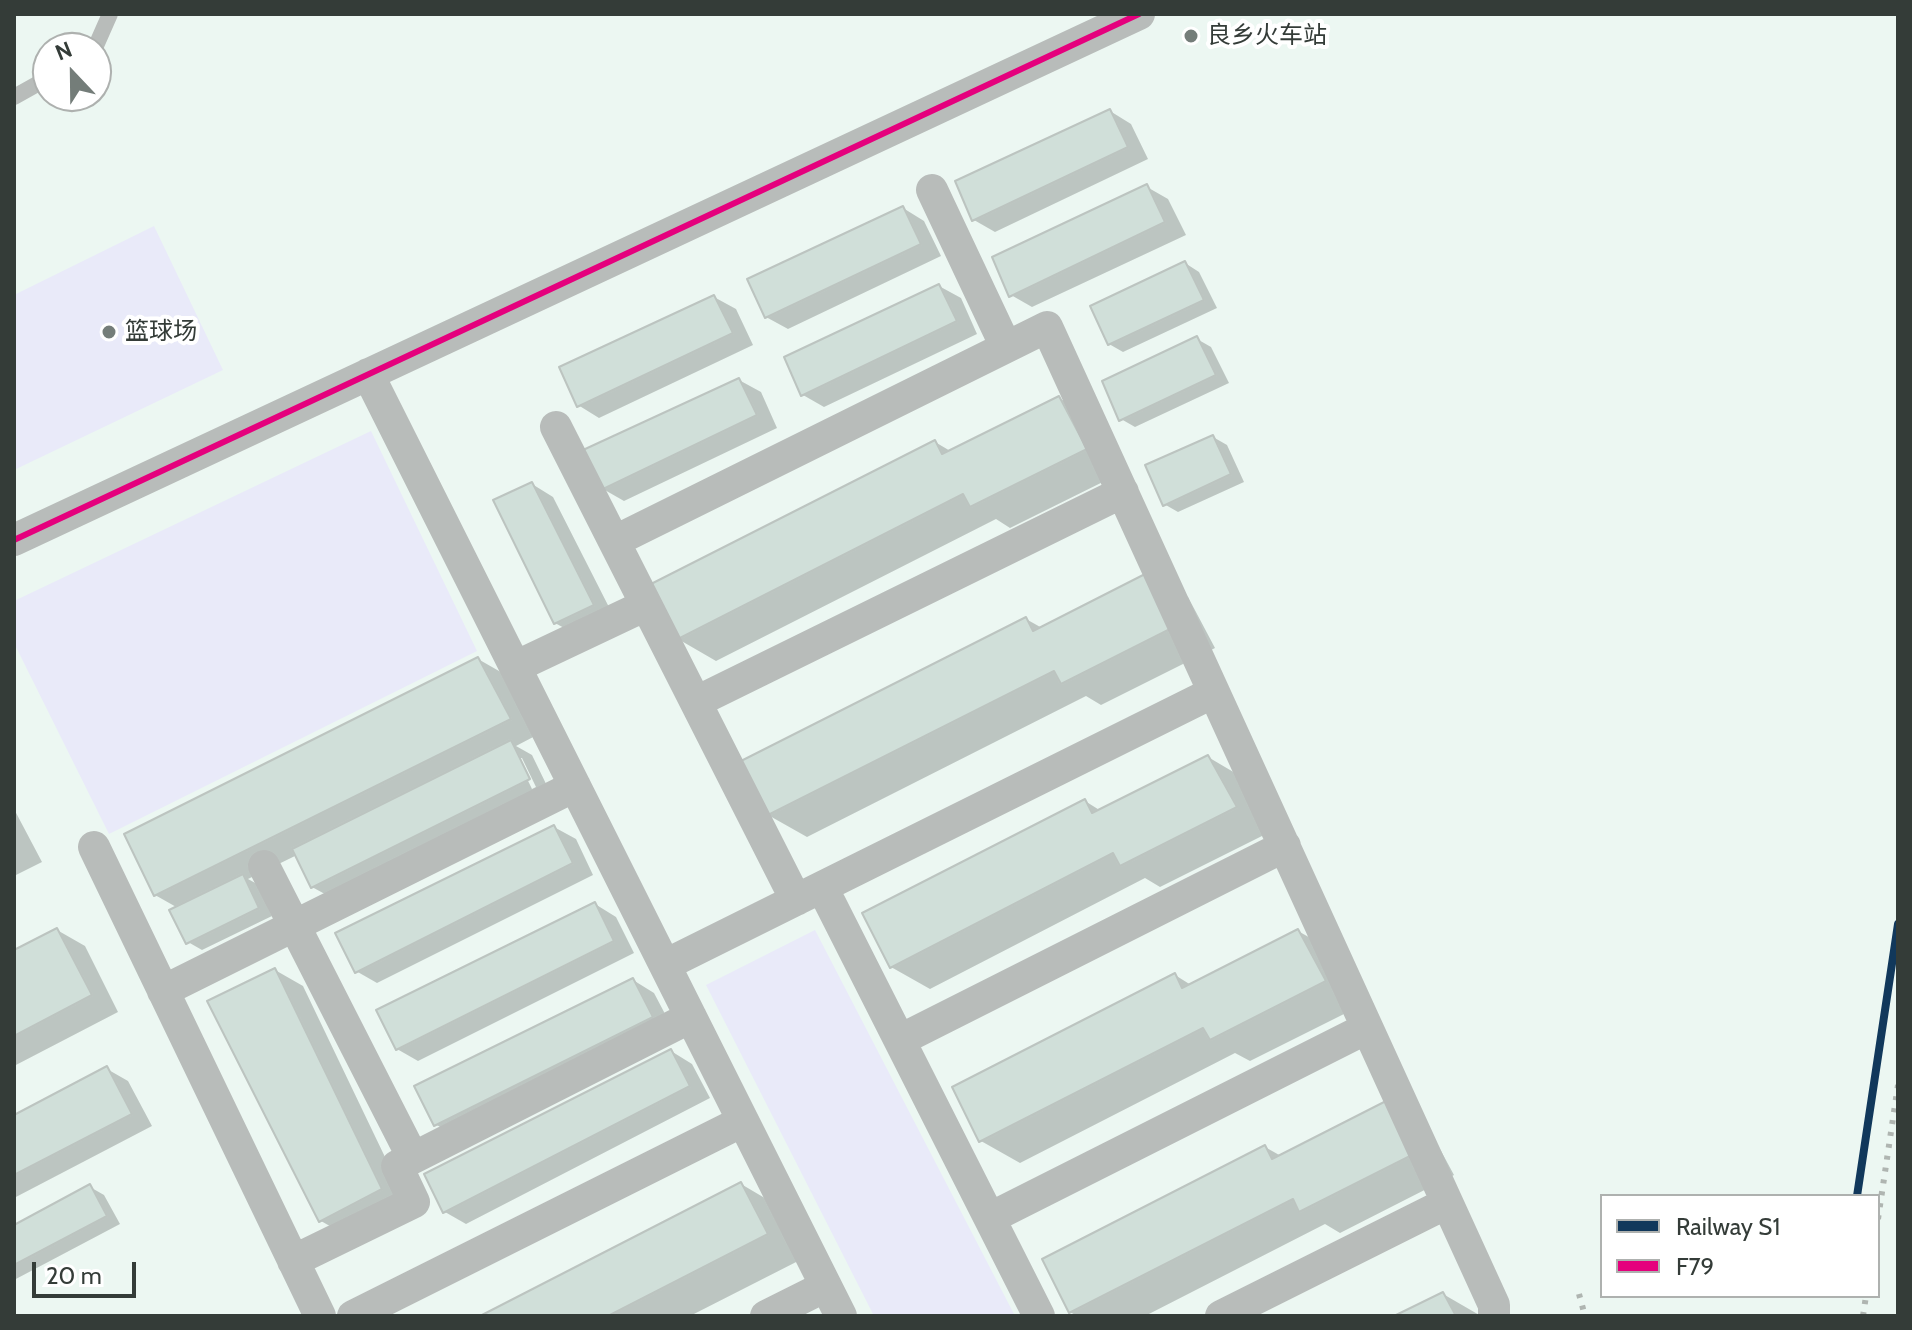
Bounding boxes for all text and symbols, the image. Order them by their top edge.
place label: 良乡火车站 [1207,22,1327,50]
marker: 良乡火车站 [1182,27,1200,45]
north arrow [32,32,112,112]
text: N [51,36,76,67]
place label: 篮球场 [125,318,197,346]
marker: 篮球场 [100,323,118,341]
legend [1600,1194,1880,1298]
text: Railway S1 [1676,1212,1780,1241]
scale bar [36,1246,140,1296]
text: F79 [1676,1252,1714,1281]
text: 20 m [46,1261,102,1290]

